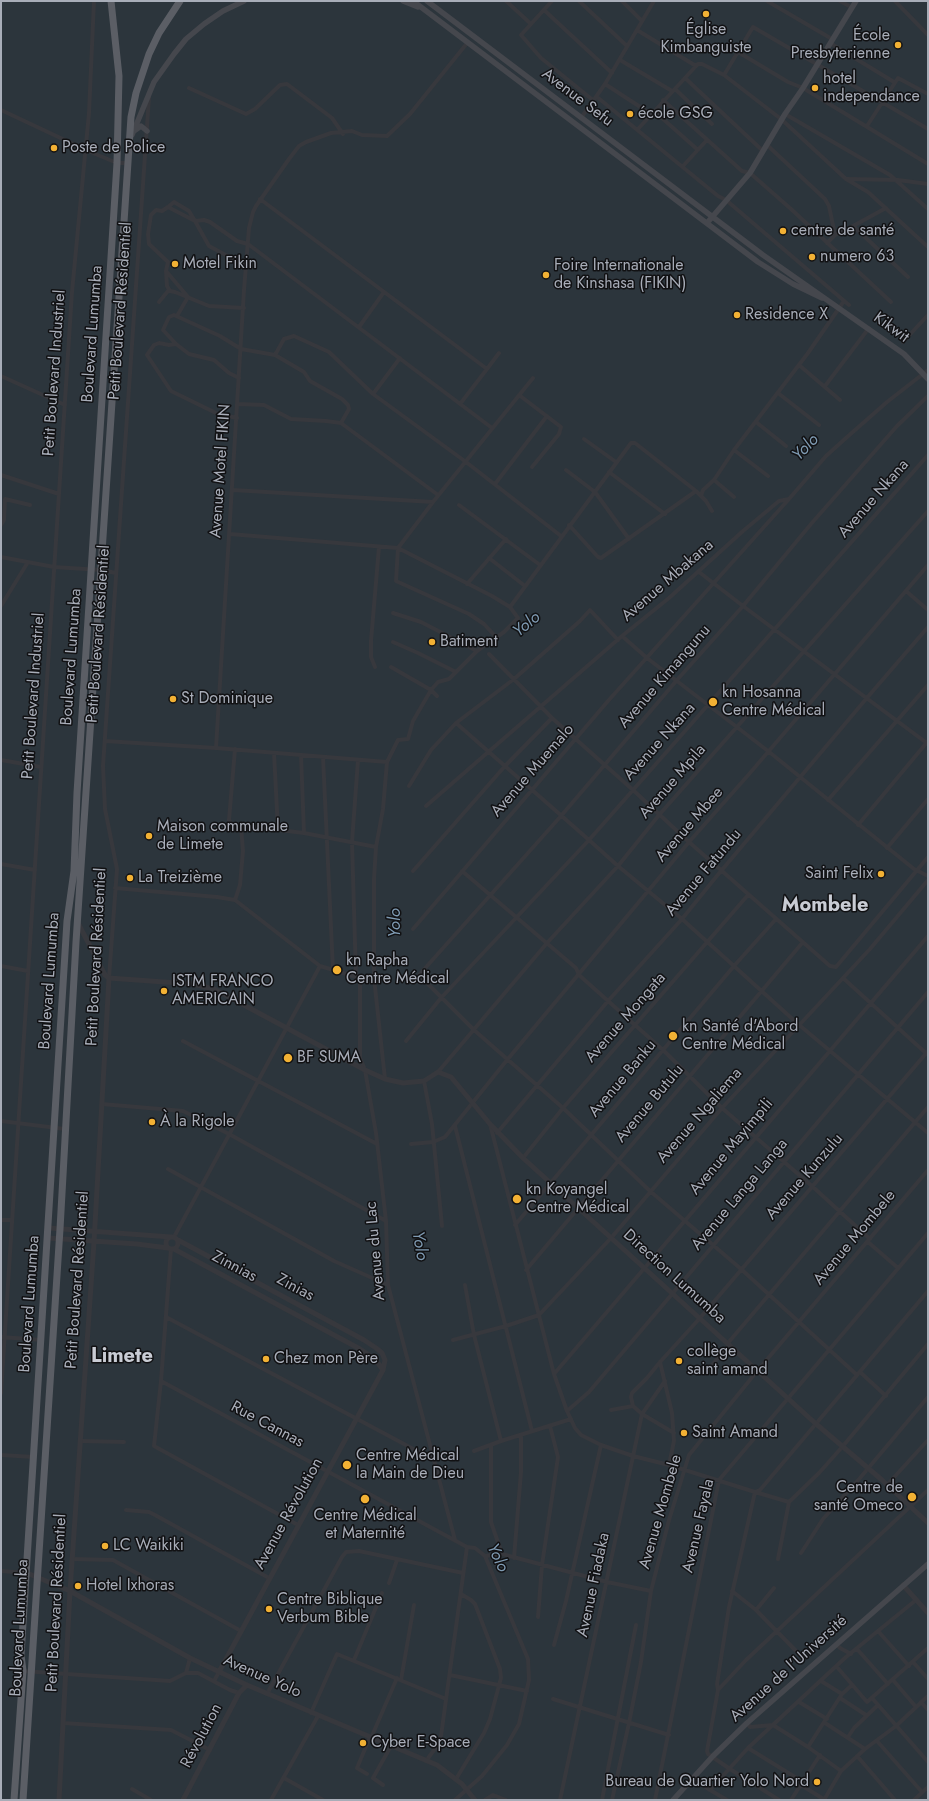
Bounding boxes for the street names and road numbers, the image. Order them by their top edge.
street label: Avenue Sefu [537,65,617,131]
street label: Petit Boulevard Résidentiel [105,221,137,401]
street label: Boulevard Lumumba [79,265,107,403]
street label: Petit Boulevard Industriel [40,289,70,457]
street label: Kikwit [869,309,913,347]
street label: Avenue Motel FIKIN [207,403,235,539]
street label: Avenue Nkana [835,456,913,542]
street label: Avenue Mbakana [618,536,718,626]
street label: Petit Boulevard Résidentiel [83,544,115,724]
street label: Boulevard Lumumba [58,588,86,726]
street label: Petit Boulevard Industriel [19,612,49,780]
street label: Avenue Kimangunu [615,621,715,733]
street label: Avenue Nkana [620,699,700,785]
street label: Avenue Muemalo [487,721,579,821]
street label: Avenue Mpila [635,741,711,823]
street label: Avenue Mbee [652,784,728,866]
street label: Avenue Fatundu [662,825,746,921]
street label: Petit Boulevard Résidentiel [83,867,111,1047]
street label: Boulevard Lumumba [36,912,64,1050]
street label: Avenue Mongata [582,969,670,1067]
street label: Avenue Banku [585,1036,661,1122]
street label: Avenue Butulu [612,1061,688,1147]
street label: Avenue Ngaliema [653,1064,747,1168]
street label: Avenue Mayimpili [686,1095,778,1199]
street label: Avenue Kunzulu [762,1130,848,1224]
street label: Avenue Langa Langa [688,1135,792,1255]
street label: Avenue Mombele [810,1187,900,1289]
street label: Petit Boulevard Résidentiel [62,1190,94,1370]
street label: Avenue du Lac [362,1201,390,1301]
street label: Direction Lumumba [619,1226,729,1328]
street label: Boulevard Lumumba [16,1235,44,1373]
street label: Zinnias [208,1247,260,1287]
street label: Zinias [273,1270,317,1306]
street label: Rue Cannas [227,1398,307,1452]
street label: Avenue Mombele [635,1453,687,1571]
street label: Avenue Révolution [250,1455,328,1573]
street label: Avenue Fayala [679,1477,719,1575]
street label: Petit Boulevard Résidentiel [43,1513,71,1693]
street label: Avenue Fiadaka [574,1531,614,1639]
street label: Boulevard Lumumba [7,1559,33,1697]
street label: Avenue de l’Université [727,1611,851,1727]
street label: Avenue Yolo [220,1651,304,1703]
street label: Révolution [177,1701,227,1771]

